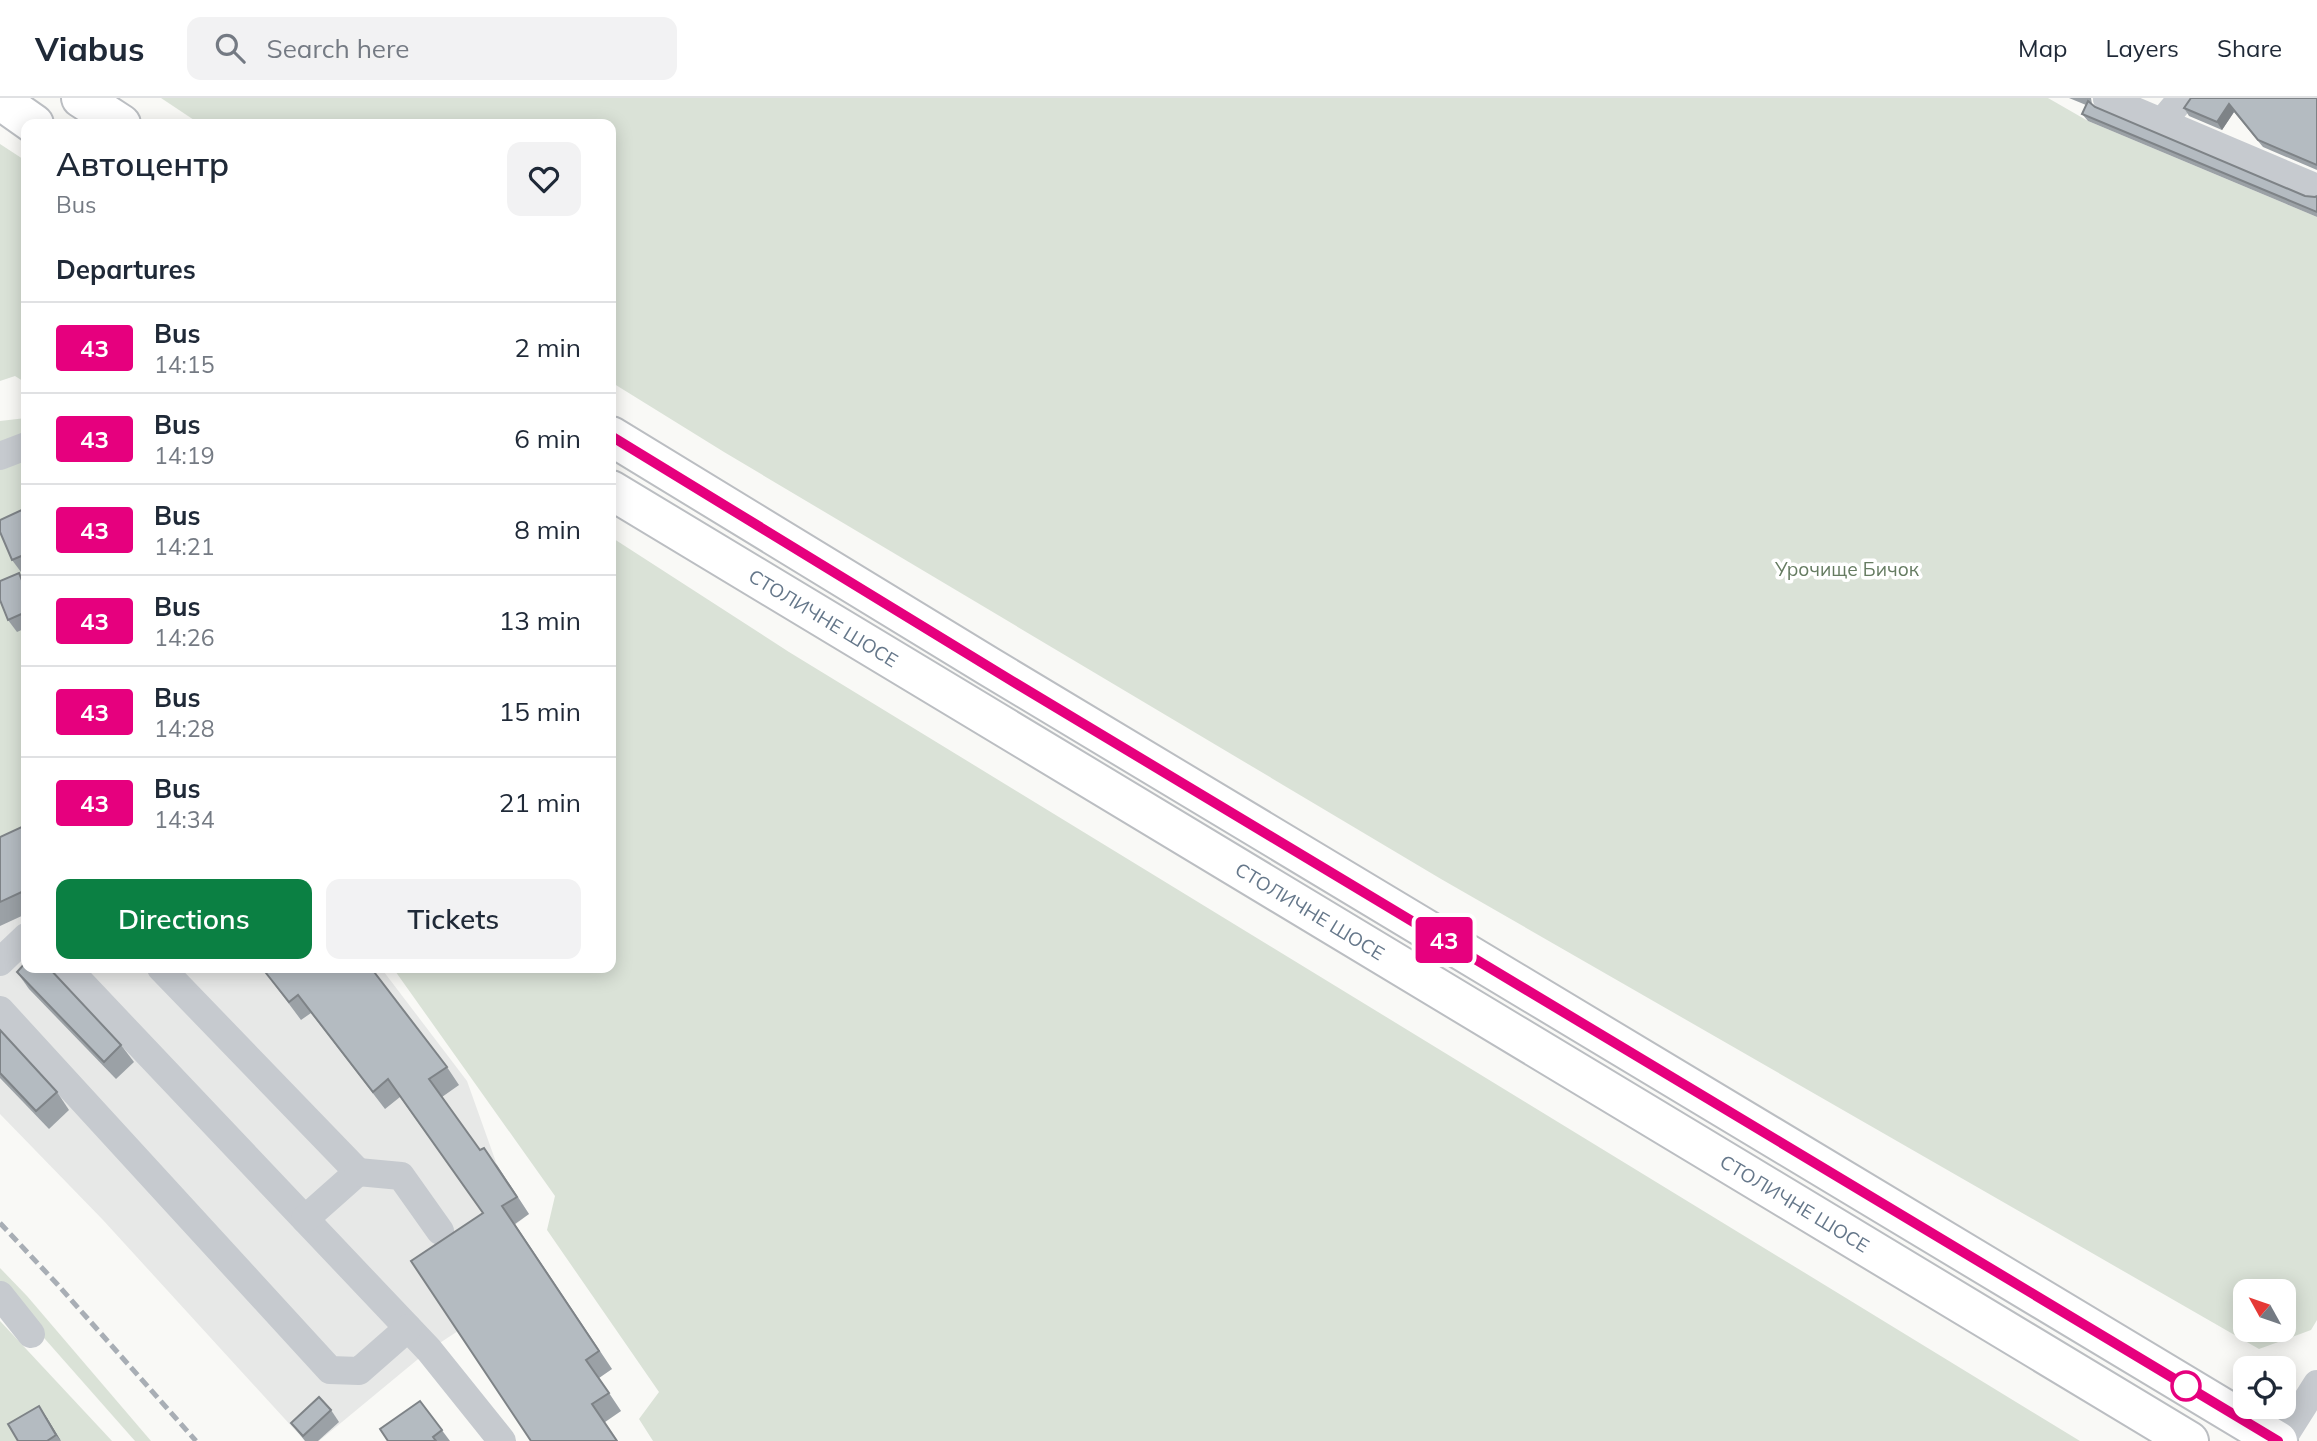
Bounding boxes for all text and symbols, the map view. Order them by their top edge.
search box [187,17,677,80]
text: Viabus [35,28,145,69]
icon: search [211,29,249,67]
text: Search here [267,32,409,65]
text: Map [2018,33,2067,63]
text: Layers [2105,33,2179,63]
text: Share [2217,33,2282,63]
button: heart [507,142,581,216]
text: Автоцентр [56,143,229,184]
text: Bus [56,190,96,219]
text: Departures [56,253,196,286]
text: Bus [154,317,200,350]
text: 2 min [514,331,581,364]
text: 43 [80,333,109,363]
text: 14:15 [154,350,214,379]
text: Bus [154,408,200,441]
text: 6 min [514,422,581,455]
text: 43 [80,424,109,454]
text: 14:19 [154,441,214,470]
text: Bus [154,499,200,532]
text: 8 min [514,513,581,546]
text: 43 [80,515,109,545]
text: 14:21 [154,532,214,561]
park label: Урочище Бичок [1774,557,1920,581]
street label: СТОЛИЧНЕ ШОСЕ [744,564,902,672]
text: Bus [154,590,200,623]
text: 13 min [499,604,581,637]
text: 43 [80,606,109,636]
text: 14:26 [154,623,214,652]
text: Bus [154,681,200,714]
text: 15 min [499,695,581,728]
text: 43 [80,697,109,727]
text: 14:28 [154,714,214,743]
text: Bus [154,772,200,805]
text: 21 min [499,786,581,819]
text: 43 [80,788,109,818]
text: 14:34 [154,805,214,834]
street label: СТОЛИЧНЕ ШОСЕ [1231,857,1389,965]
button: Directions [56,879,312,959]
button: Tickets [326,879,581,959]
line badge: 43 [1412,917,1476,963]
text: 43 [1430,925,1458,955]
street label: СТОЛИЧНЕ ШОСЕ [1716,1149,1874,1258]
north arrow [2233,1279,2296,1342]
map controls [2233,1279,2296,1419]
button: locate [2233,1356,2296,1419]
unlabelled marker [2171,1371,2201,1401]

